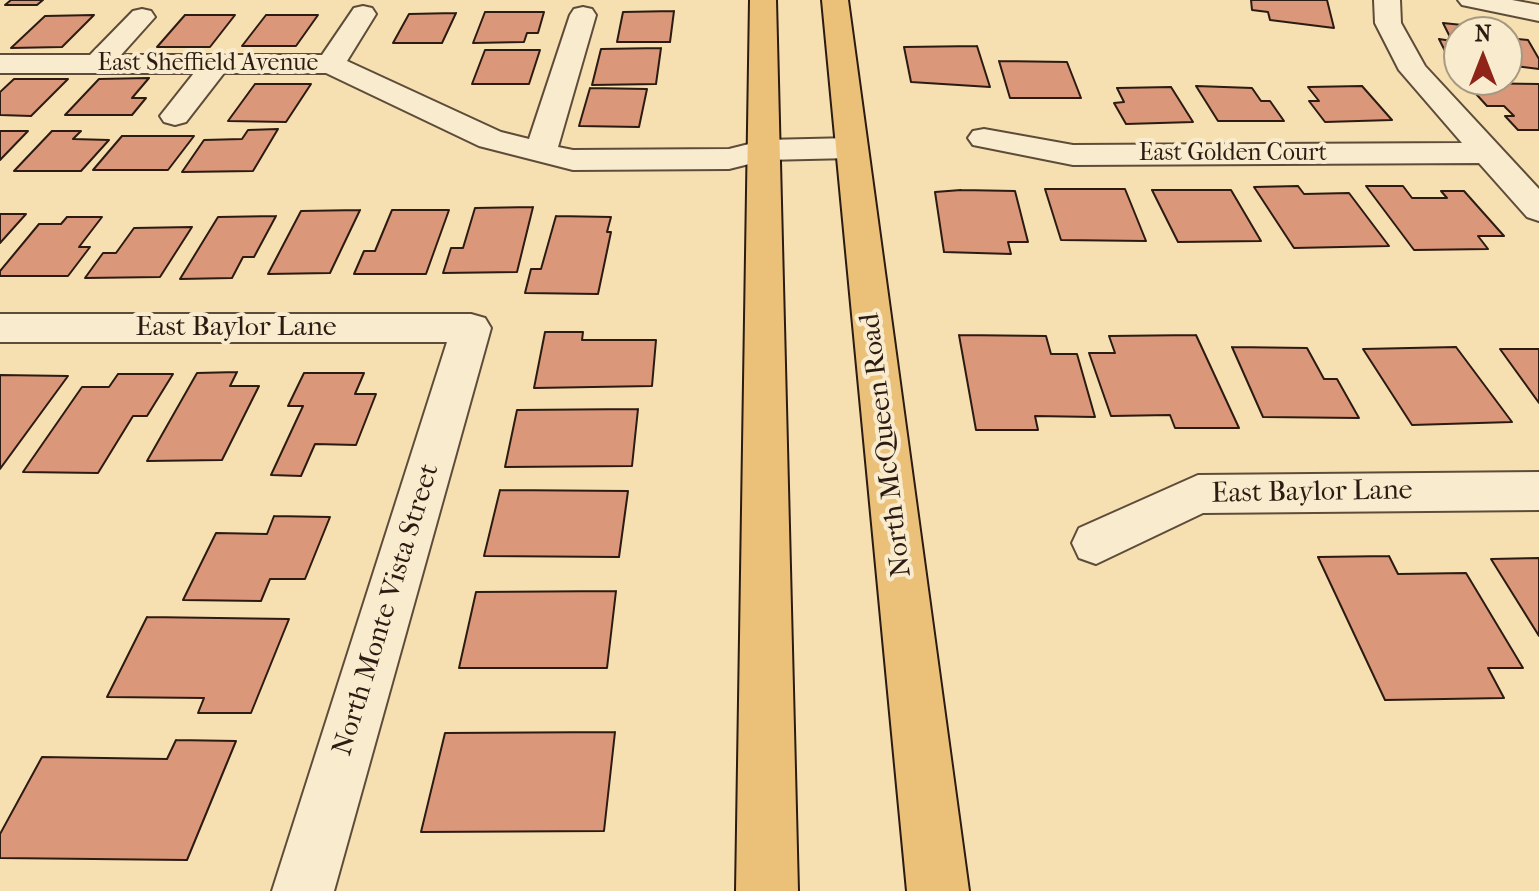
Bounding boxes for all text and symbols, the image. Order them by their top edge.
north arrow [1443,16,1523,96]
text: N [1475,21,1491,47]
street label: East Sheffield Avenue [98,50,318,78]
street label: East Golden Court [1139,140,1327,168]
street label: East Baylor Lane [135,311,337,345]
street label: North McQueen Road [854,311,920,579]
street label: North Monte Vista Street [327,460,447,760]
street label: East Baylor Lane [1211,474,1413,512]

